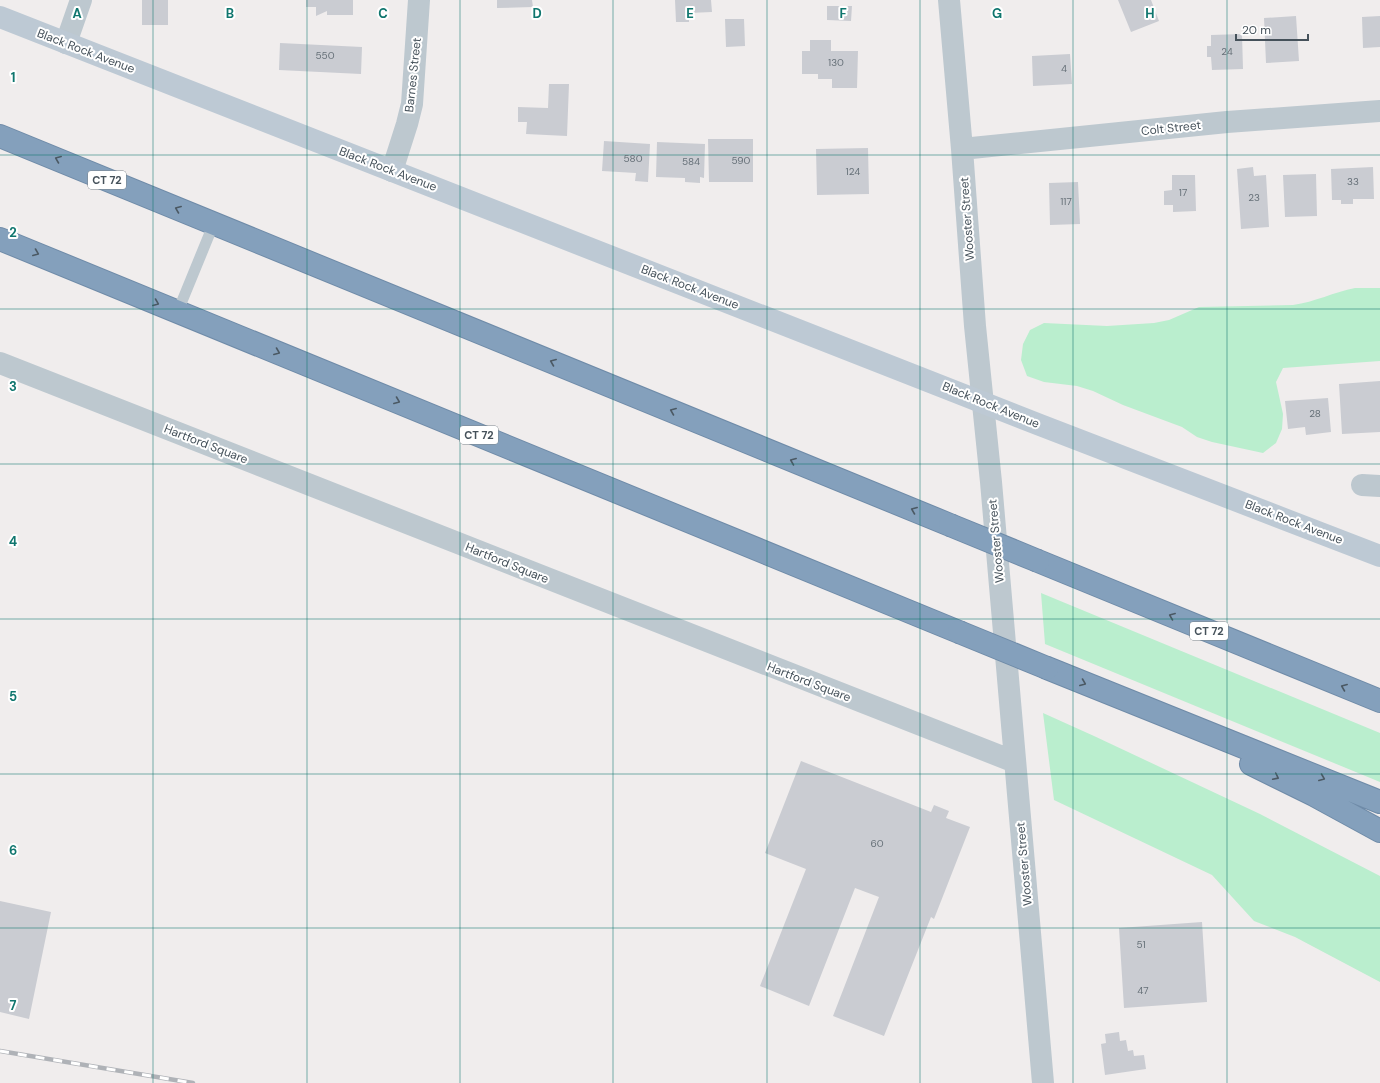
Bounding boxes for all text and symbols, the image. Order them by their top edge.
text: A [72,5,82,22]
text: B [226,5,234,22]
text: C [378,5,388,22]
text: D [532,5,542,22]
text: E [686,5,694,22]
text: F [839,5,847,22]
text: G [992,5,1002,22]
text: H [1145,5,1155,22]
scale bar [1236,16,1308,42]
text: 20 m [1242,22,1271,38]
street label: Black Rock Avenue [35,25,137,77]
street label: Barnes Street [401,37,425,113]
house number: 24 [1221,45,1233,58]
house number: 550 [315,49,335,62]
house number: 130 [828,56,844,69]
house number: 4 [1061,62,1067,75]
text: 1 [11,69,15,86]
street label: Colt Street [1140,117,1202,139]
street label: Black Rock Avenue [337,143,439,195]
house number: 580 [623,152,643,165]
house number: 590 [732,154,751,167]
house number: 584 [682,155,700,168]
one-way arrow [54,156,61,164]
house number: 124 [846,165,860,178]
road number: CT 72 [88,171,126,189]
house number: 33 [1347,175,1359,188]
street label: Wooster Street [956,176,978,261]
house number: 17 [1179,186,1187,199]
house number: 23 [1248,191,1260,204]
house number: 117 [1060,195,1072,208]
one-way arrow [175,205,182,213]
text: 2 [9,224,17,241]
one-way arrow [33,249,40,257]
street label: Black Rock Avenue [639,261,741,313]
one-way arrow [153,298,160,306]
one-way arrow [272,347,280,355]
one-way arrow [549,359,556,367]
text: 3 [9,378,17,395]
street label: Black Rock Avenue [940,378,1042,432]
one-way arrow [393,397,400,405]
house number: 28 [1309,407,1321,420]
one-way arrow [669,408,676,416]
street label: Hartford Square [162,421,250,467]
road number: CT 72 [460,426,498,444]
one-way arrow [790,457,797,465]
street label: Black Rock Avenue [1243,496,1345,548]
street label: Wooster Street [984,498,1008,584]
one-way arrow [910,507,918,515]
text: 4 [9,533,17,550]
street label: Hartford Square [463,539,551,587]
one-way arrow [1168,613,1176,621]
road number: CT 72 [1190,622,1228,640]
street label: Hartford Square [765,659,853,705]
one-way arrow [1080,678,1087,686]
one-way arrow [1340,683,1347,691]
text: 5 [9,688,17,705]
one-way arrow [1272,772,1280,780]
one-way arrow [1319,774,1326,782]
street label: Wooster Street [1012,821,1036,907]
house number: 60 [870,837,884,850]
text: 6 [9,842,17,859]
house number: 51 [1136,938,1146,951]
house number: 47 [1137,984,1149,997]
text: 7 [10,997,17,1014]

